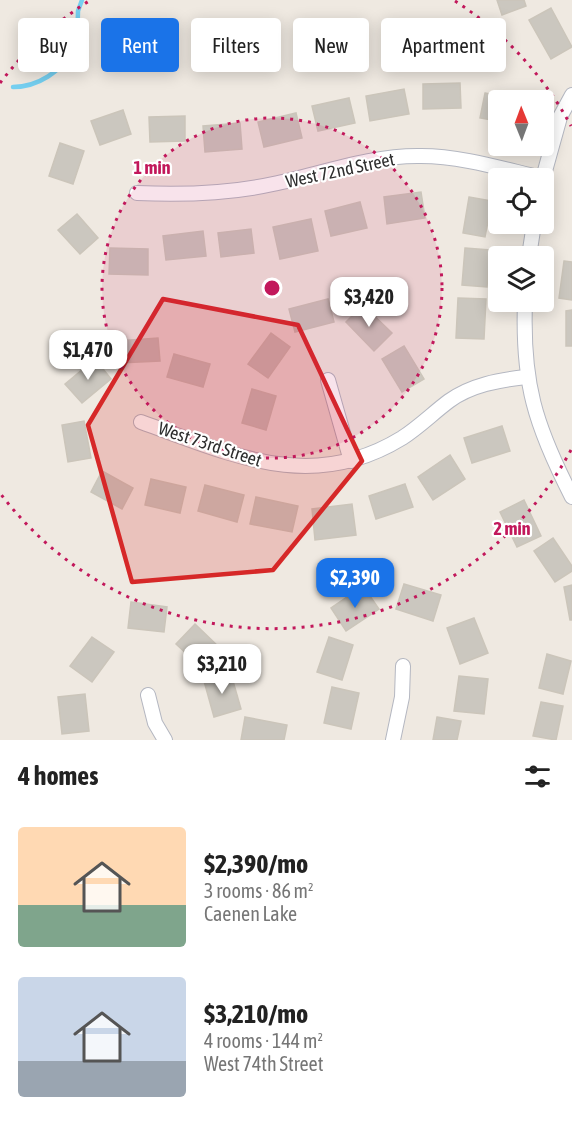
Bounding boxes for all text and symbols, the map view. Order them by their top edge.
chip: Buy [18,18,89,72]
chip: Rent [101,18,179,72]
chip: Filters [191,18,281,72]
chip: New [293,18,369,72]
chip: Apartment [381,18,506,72]
north arrow [488,90,554,156]
map controls [488,90,554,312]
street label: West 72nd Street [284,148,396,192]
text: 1 min [134,157,171,178]
button: locate [488,168,554,234]
button: layers [488,246,554,312]
pin: $3,420 [320,277,418,328]
centre of rings [262,278,282,298]
text: $3,420 [344,285,394,308]
pin: $1,470 [39,330,137,381]
text: $1,470 [63,338,113,361]
street label: West 73rd Street [156,417,264,471]
text: 2 min [494,518,531,539]
pin: $2,390 [306,558,404,609]
text: $2,390 [330,566,380,589]
pin: $3,210 [173,644,271,695]
text: $3,210 [197,652,247,675]
icon: filters [521,760,554,793]
text: 4 homes [18,761,98,791]
text: $2,390/mo [204,849,308,879]
icon: home [66,851,138,923]
text: 3 rooms · 86 m² [204,879,314,902]
text: Caenen Lake [204,902,297,925]
text: $3,210/mo [204,999,308,1029]
icon: home [66,1001,138,1073]
text: 4 rooms · 144 m² [204,1029,323,1052]
text: West 74th Street [204,1052,323,1075]

